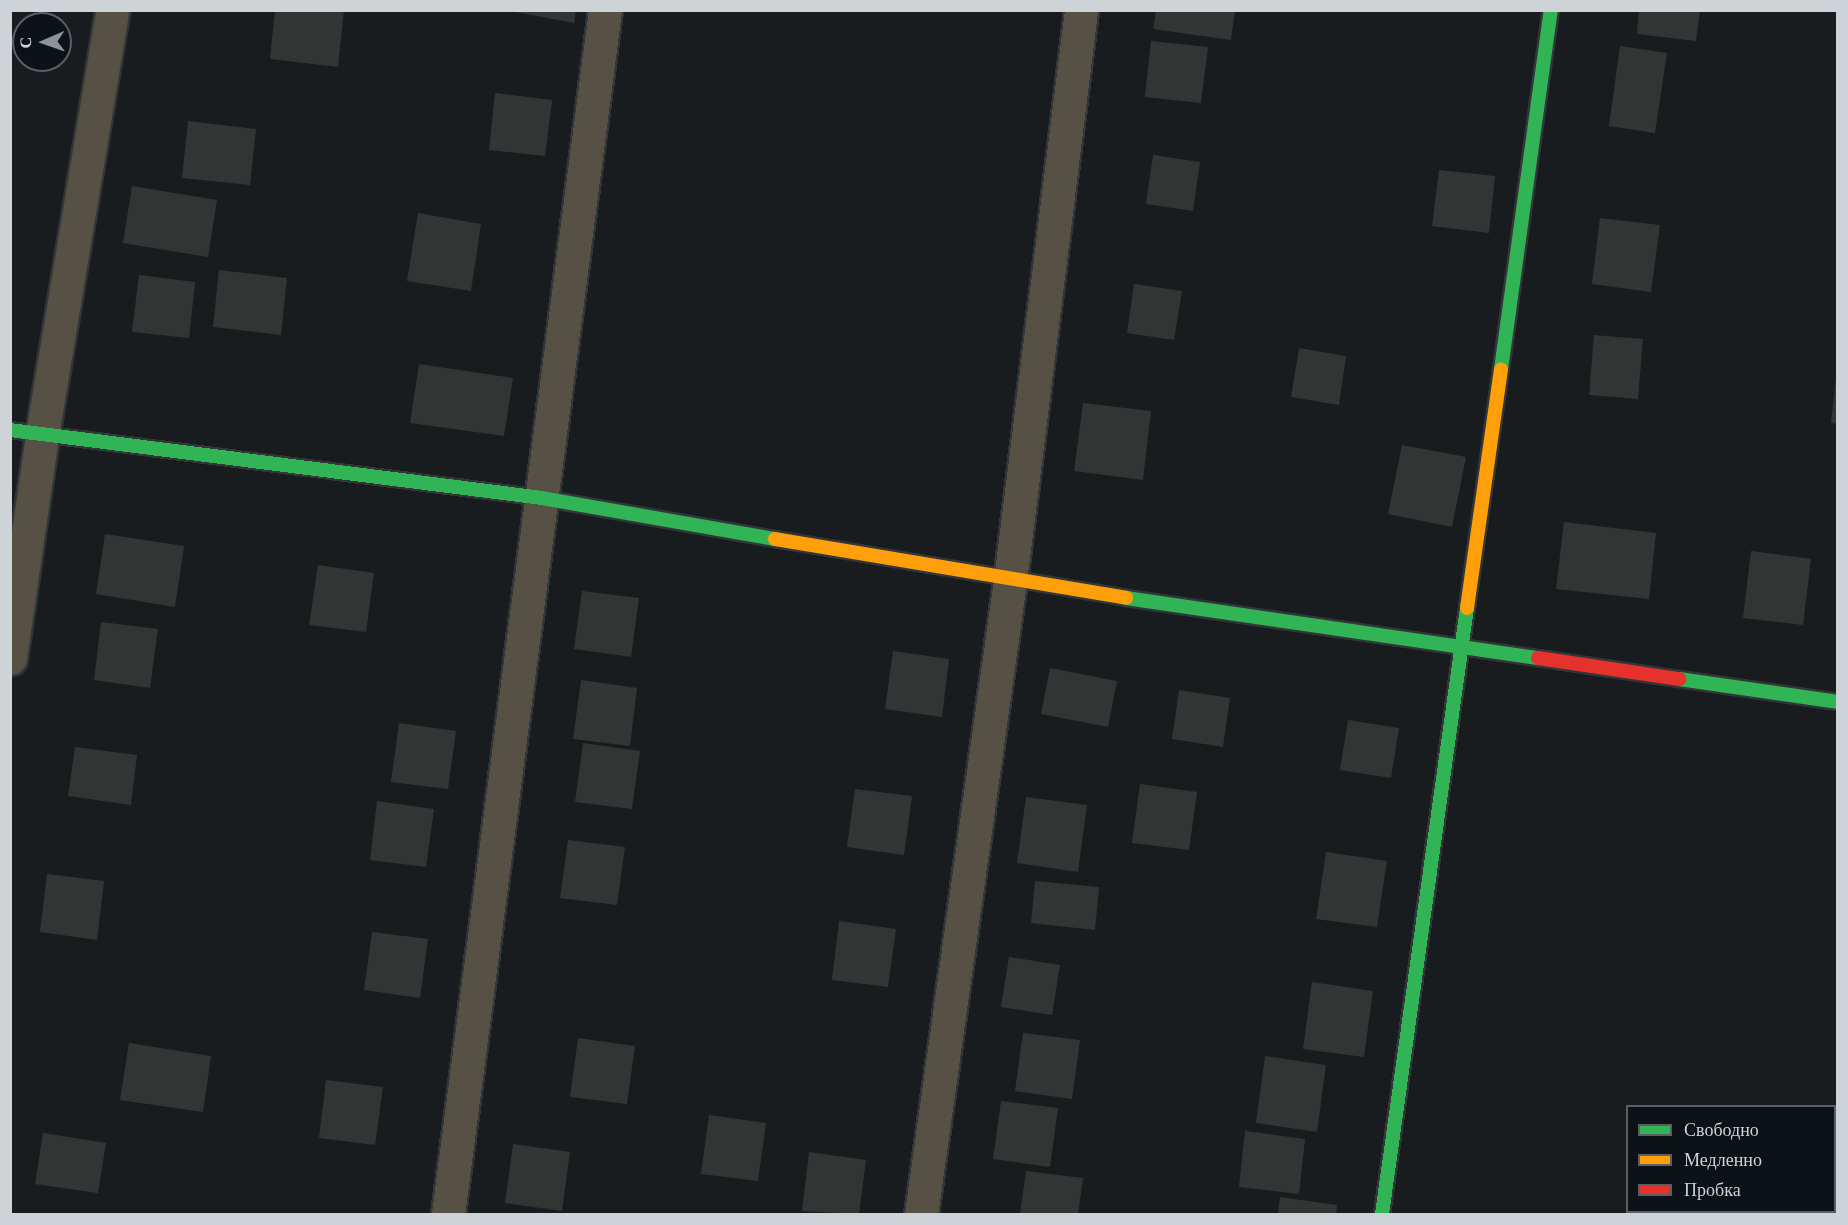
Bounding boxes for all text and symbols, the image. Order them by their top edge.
north arrow [12,12,72,72]
text: С [17,37,34,49]
legend [1626,1105,1836,1213]
text: Свободно [1684,1120,1759,1140]
text: Медленно [1684,1150,1762,1170]
text: Пробка [1684,1180,1741,1200]

